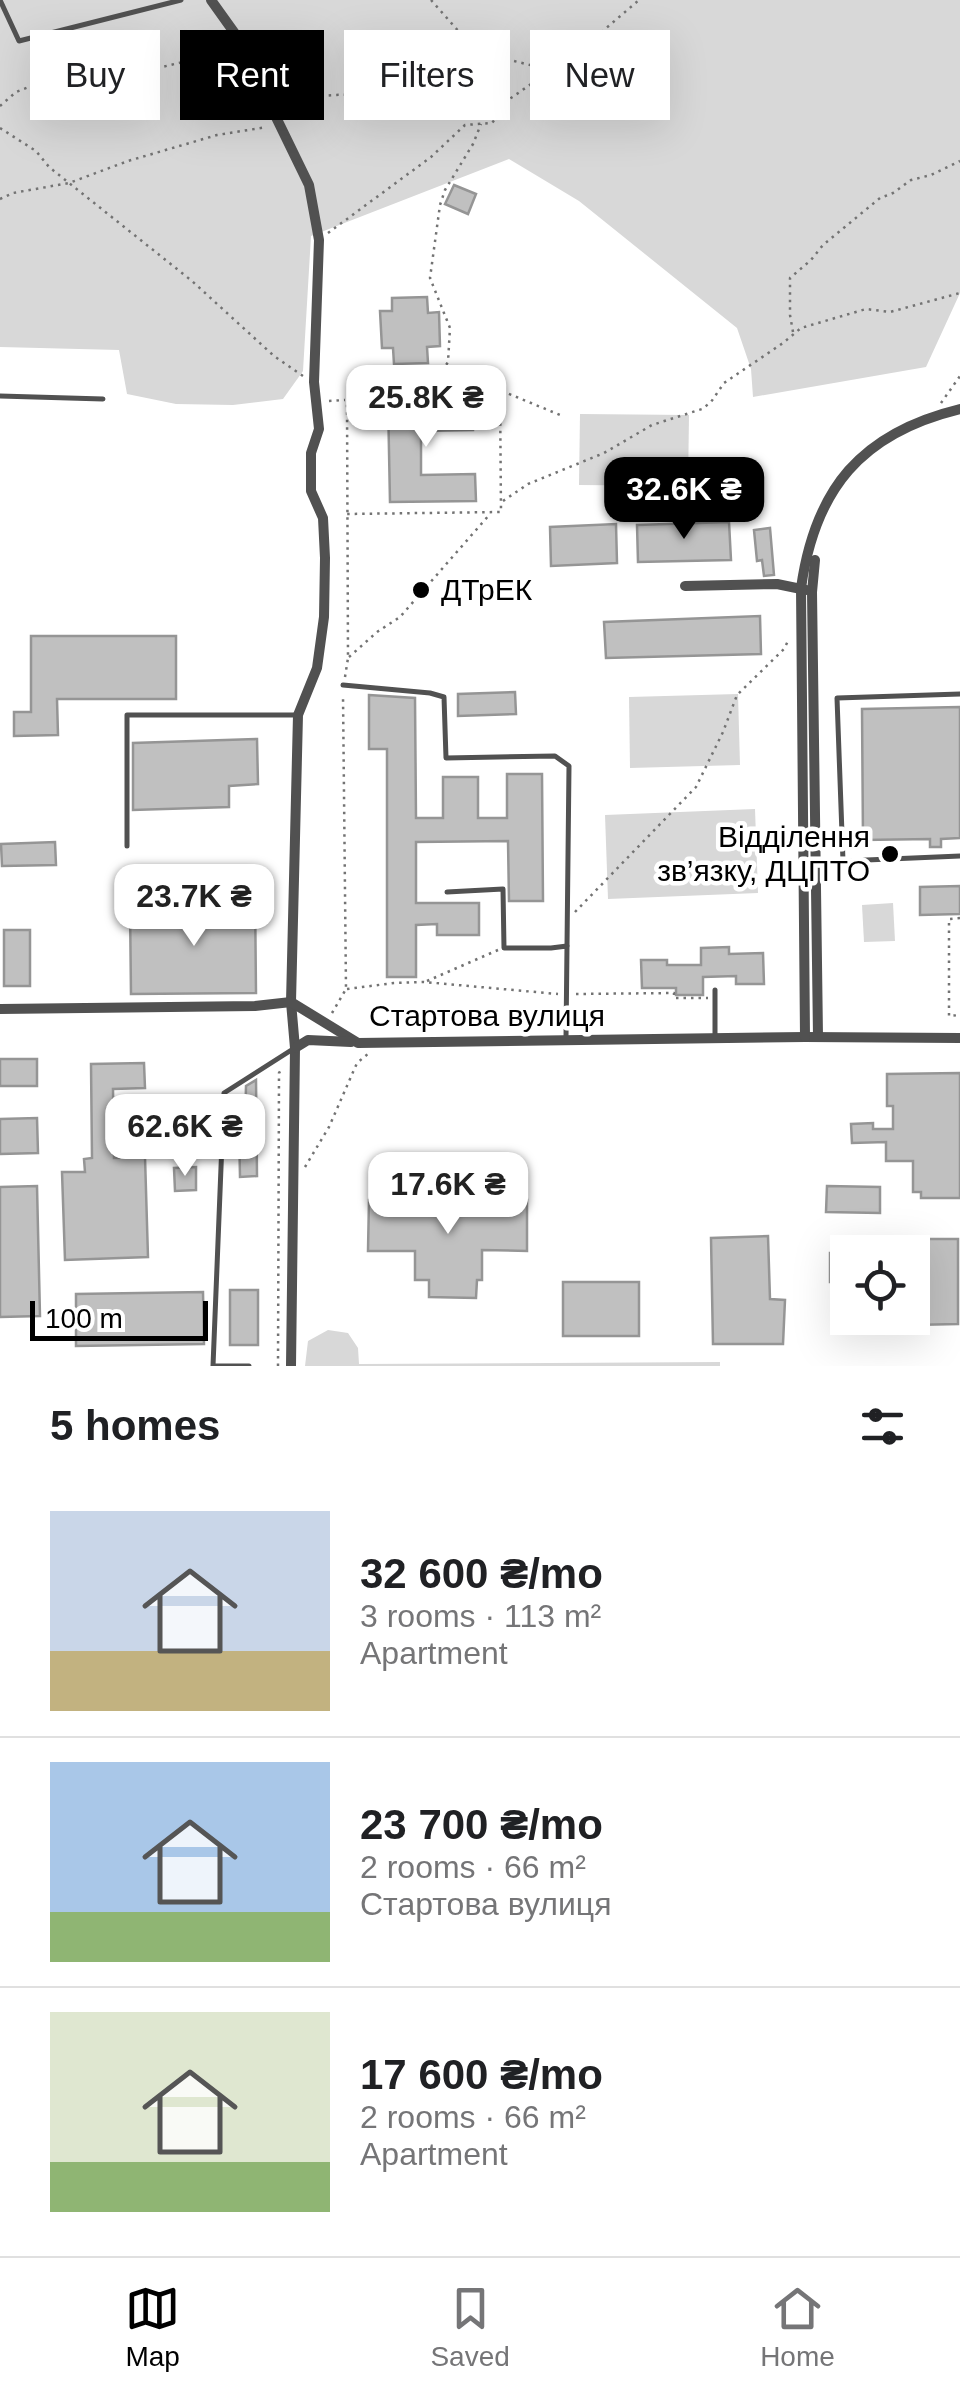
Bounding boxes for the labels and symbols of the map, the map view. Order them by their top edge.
pin: 25.8K ₴ [334,365,518,450]
pin: 32.6K ₴ [592,457,776,542]
place label: ДТрЕК [441,573,533,606]
marker: ДТрЕК [410,579,432,601]
place label: Відділення зв’язку, ДЦПТО [657,820,870,887]
marker: Відділення зв’язку, ДЦПТО [879,843,901,865]
pin: 23.7K ₴ [102,864,286,949]
street label: Стартова вулиця [369,999,605,1032]
pin: 62.6K ₴ [93,1094,277,1179]
pin: 17.6K ₴ [356,1152,540,1237]
scale bar [30,1296,208,1340]

